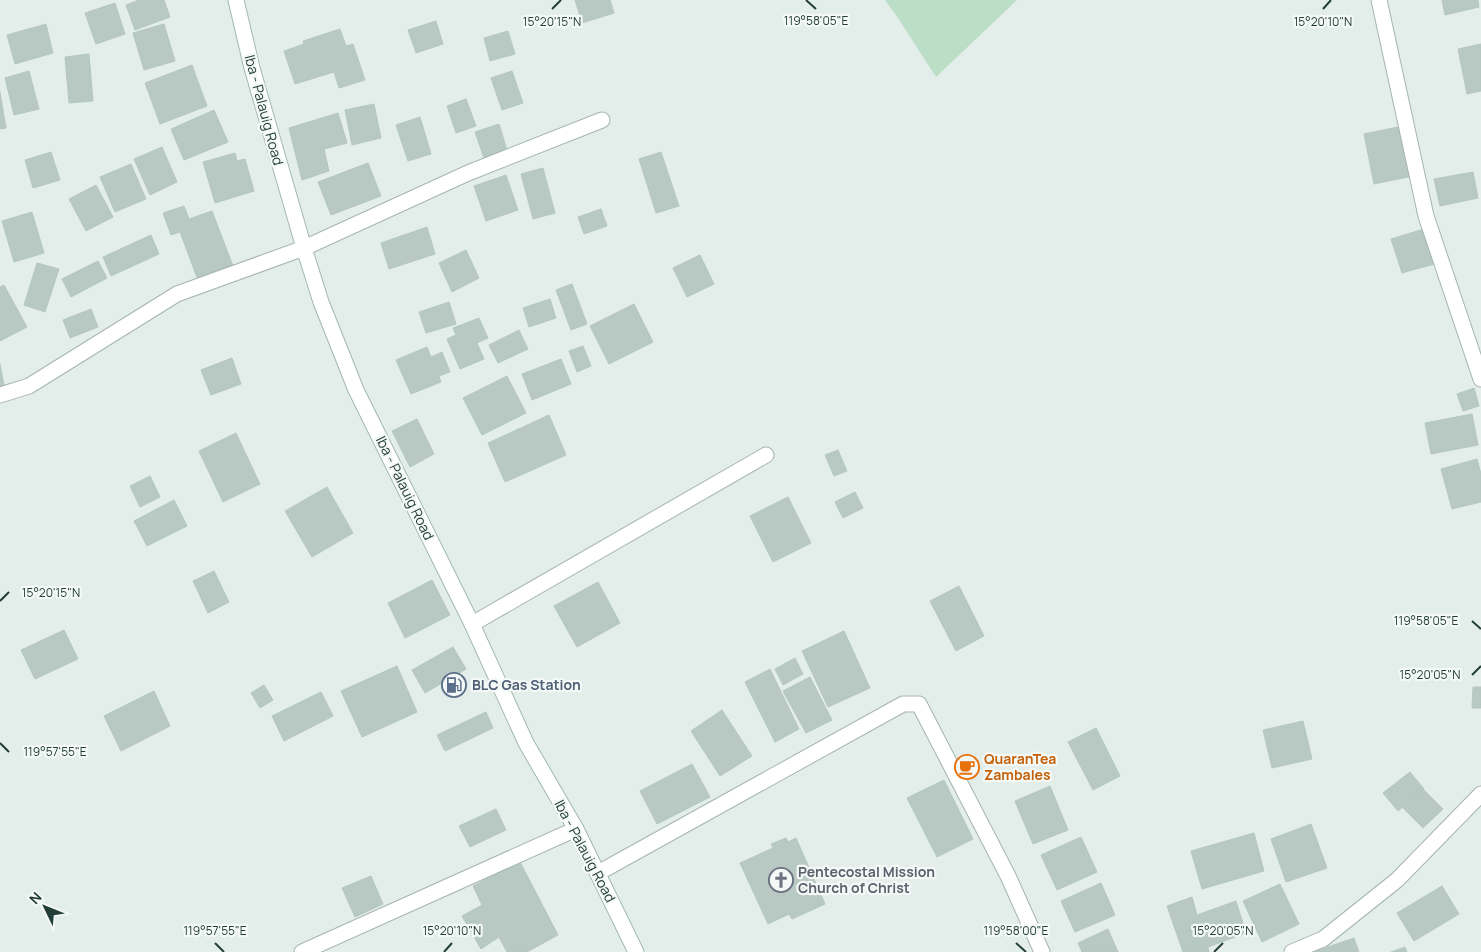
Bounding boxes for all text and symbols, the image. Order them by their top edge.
text: 119°58'05"E [784,12,848,29]
text: 15°20'15"N [523,13,581,30]
text: 15°20'10"N [1294,13,1352,30]
street label: Iba - Palauig Road [241,53,288,167]
street label: Iba - Palauig Road [372,433,439,543]
text: 15°20'15"N [22,584,80,601]
text: 119°58'05"E [1394,612,1458,629]
text: 15°20'05"N [1400,666,1460,683]
fuel station icon: BLC Gas Station [441,672,467,698]
place label: BLC Gas Station [472,675,581,694]
text: 119°57'55"E [23,743,87,760]
place label: QuaranTea Zambales [984,749,1056,784]
cafe icon: QuaranTea Zambales [954,754,980,780]
street label: Iba - Palauig Road [550,796,621,905]
place label: Pentecostal Mission Church of Christ [798,862,935,897]
church icon: Pentecostal Mission Church of Christ [768,867,794,893]
north arrow [20,882,70,932]
text: N [25,888,46,908]
text: 119°57'55"E [183,922,247,939]
text: 15°20'10"N [423,922,481,939]
text: 119°58'00"E [984,922,1049,939]
text: 15°20'05"N [1193,922,1253,939]

